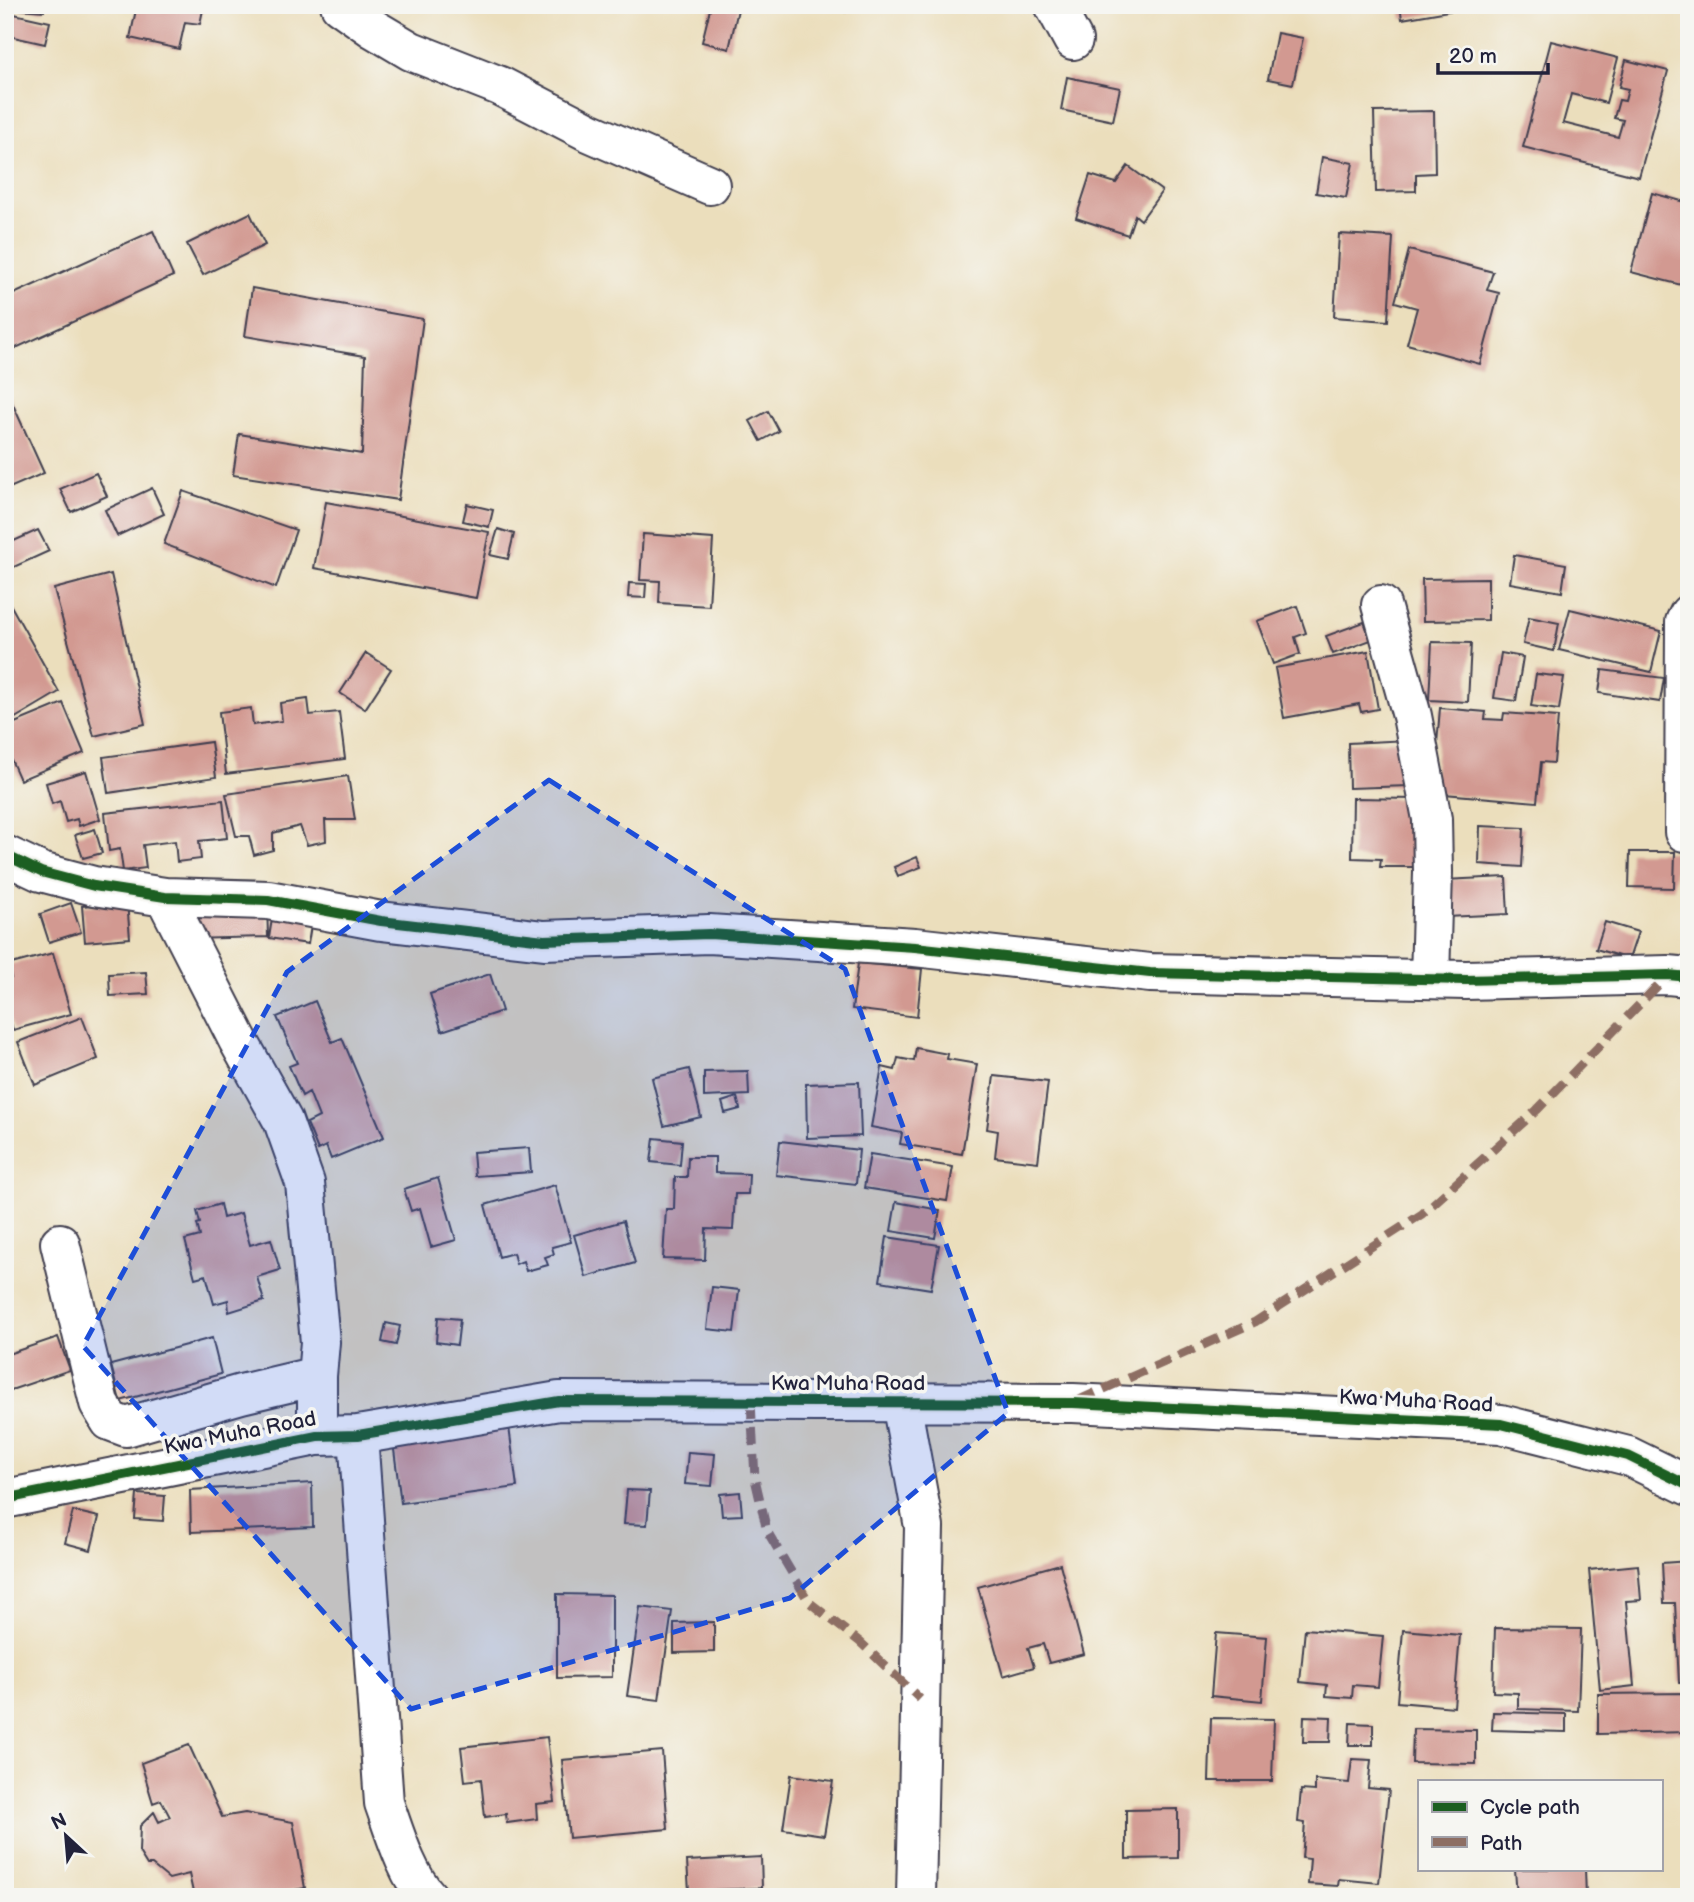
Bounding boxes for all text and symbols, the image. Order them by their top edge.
scale bar [1438,32,1549,76]
text: 20 m [1449,44,1497,69]
street label: Kwa Muha Road [771,1371,925,1396]
street label: Kwa Muha Road [1338,1384,1494,1418]
street label: Kwa Muha Road [162,1406,318,1460]
legend [1418,1780,1662,1870]
text: Cycle path [1480,1795,1580,1820]
north arrow [32,1800,102,1870]
text: N [48,1809,71,1836]
text: Path [1480,1831,1522,1856]

